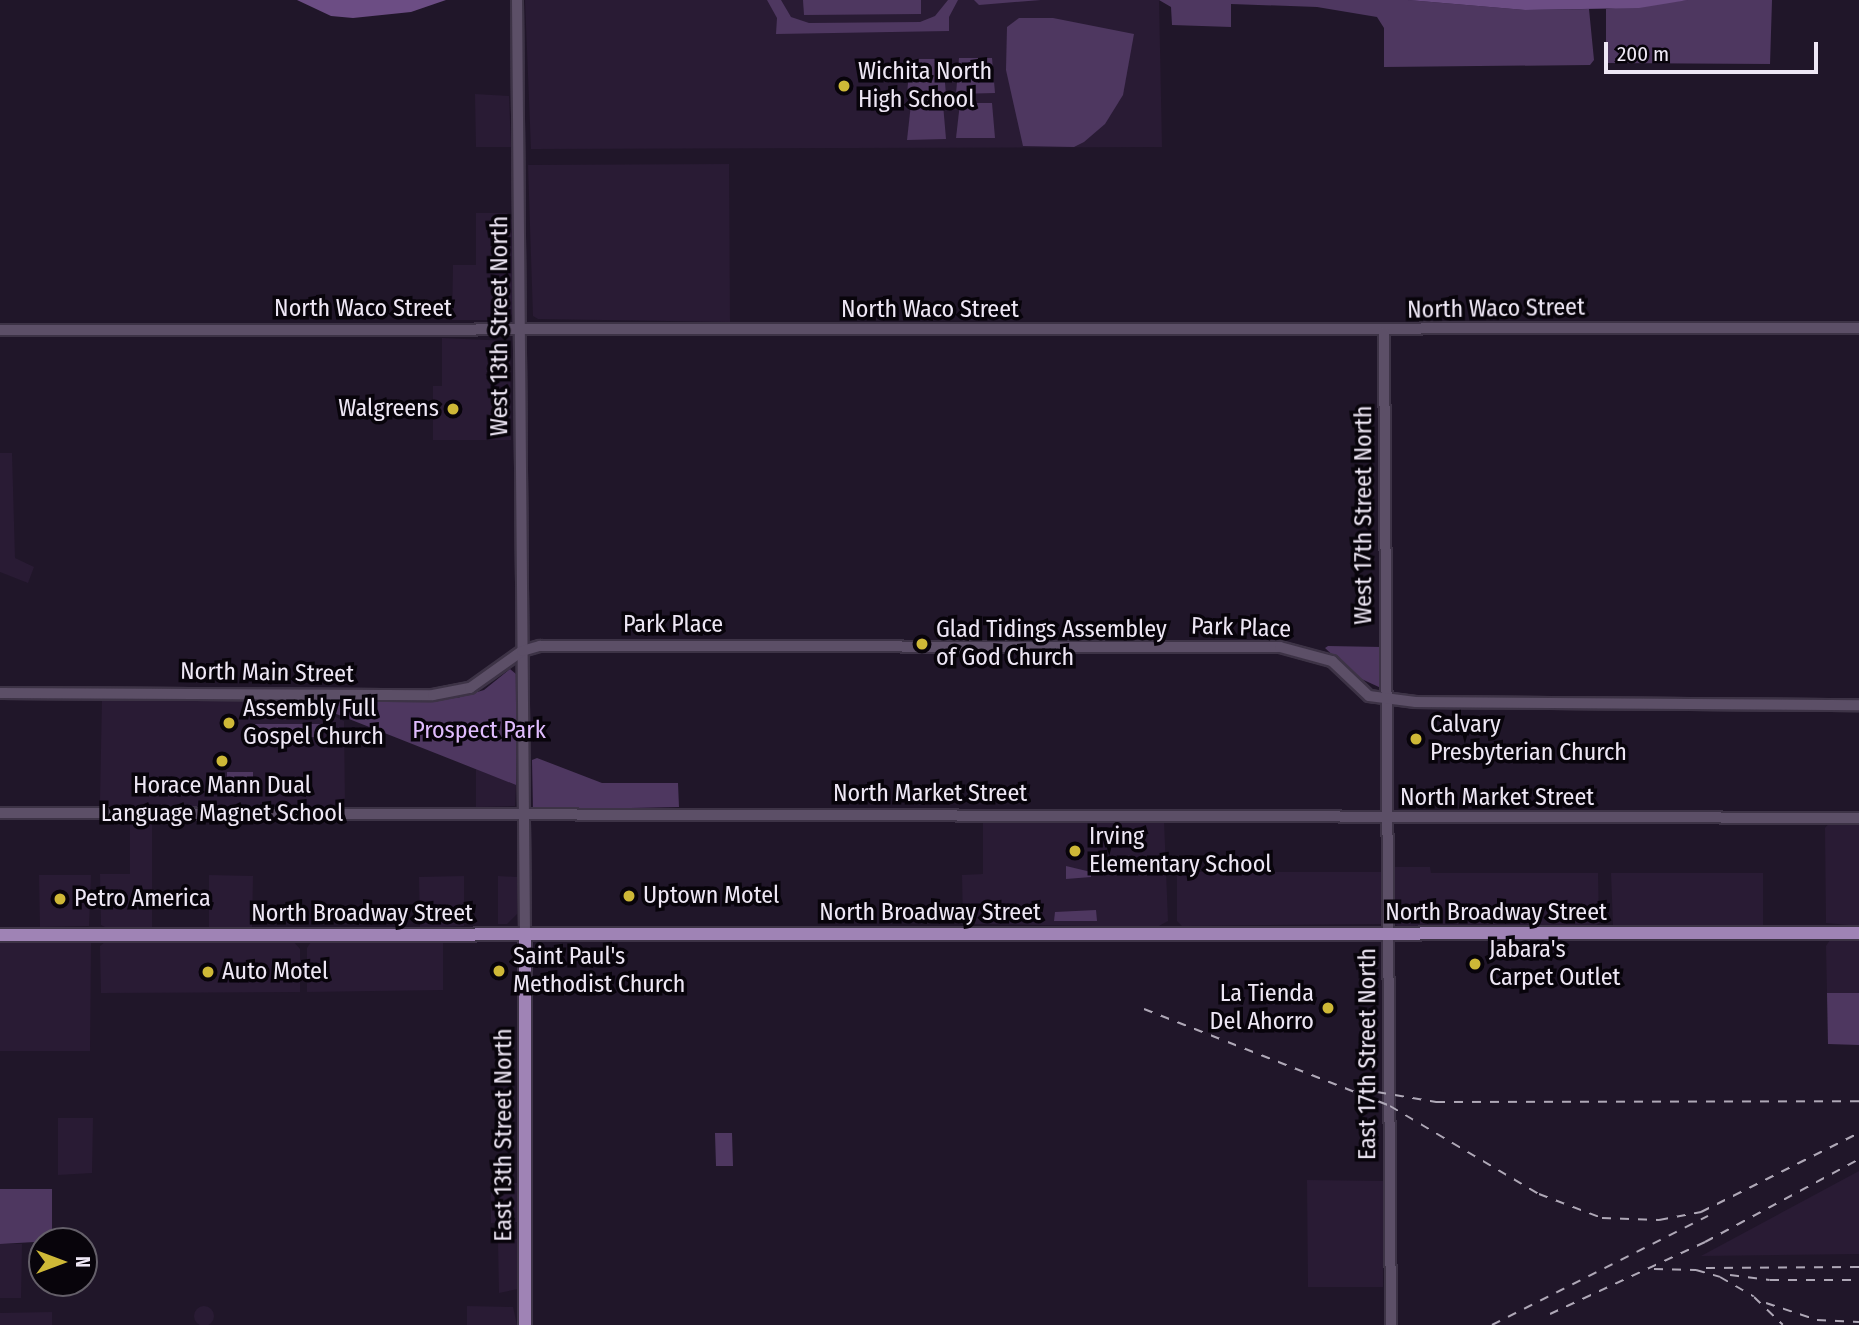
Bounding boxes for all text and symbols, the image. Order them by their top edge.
scale bar [1607,28,1820,72]
text: 200 m [1617,41,1669,67]
place label: Wichita North High School [858,58,992,114]
marker: Wichita North High School [836,78,852,94]
street label: West 13th Street North [486,216,514,436]
street label: North Waco Street [1407,293,1585,325]
street label: North Waco Street [274,295,452,323]
street label: North Waco Street [841,296,1019,324]
place label: Walgreens [338,395,439,423]
marker: Walgreens [445,401,461,417]
street label: West 17th Street North [1350,405,1378,625]
street label: Park Place [623,611,723,639]
street label: Park Place [1190,612,1292,644]
place label: Glad Tidings Assembley of God Church [936,616,1167,672]
marker: Glad Tidings Assembley of God Church [914,636,930,652]
street label: North Main Street [180,657,354,689]
place label: Assembly Full Gospel Church [243,695,384,751]
place label: Calvary Presbyterian Church [1430,711,1627,767]
marker: Assembly Full Gospel Church [221,715,237,731]
park label: Prospect Park [412,717,546,745]
marker: Calvary Presbyterian Church [1408,731,1424,747]
marker: Horace Mann Dual Language Magnet School [214,753,230,769]
place label: Horace Mann Dual Language Magnet School [101,772,343,828]
street label: North Market Street [833,780,1027,808]
street label: North Market Street [1400,784,1594,812]
place label: Irving Elementary School [1089,823,1272,879]
marker: Irving Elementary School [1067,843,1083,859]
place label: Uptown Motel [643,882,779,910]
place label: Petro America [74,885,211,913]
marker: Uptown Motel [621,888,637,904]
marker: Petro America [52,891,68,907]
street label: North Broadway Street [819,899,1041,927]
street label: North Broadway Street [1385,899,1607,927]
street label: North Broadway Street [251,900,473,928]
place label: Jabara's Carpet Outlet [1489,936,1620,992]
place label: Saint Paul's Methodist Church [513,943,685,999]
street label: East 17th Street North [1354,948,1382,1160]
marker: Jabara's Carpet Outlet [1467,956,1483,972]
place label: Auto Motel [222,958,328,986]
marker: Saint Paul's Methodist Church [491,963,507,979]
marker: Auto Motel [200,964,216,980]
place label: La Tienda Del Ahorro [1210,980,1314,1036]
marker: La Tienda Del Ahorro [1320,1000,1336,1016]
street label: East 13th Street North [490,1028,518,1242]
north arrow [28,1227,98,1297]
text: N [71,1256,94,1268]

